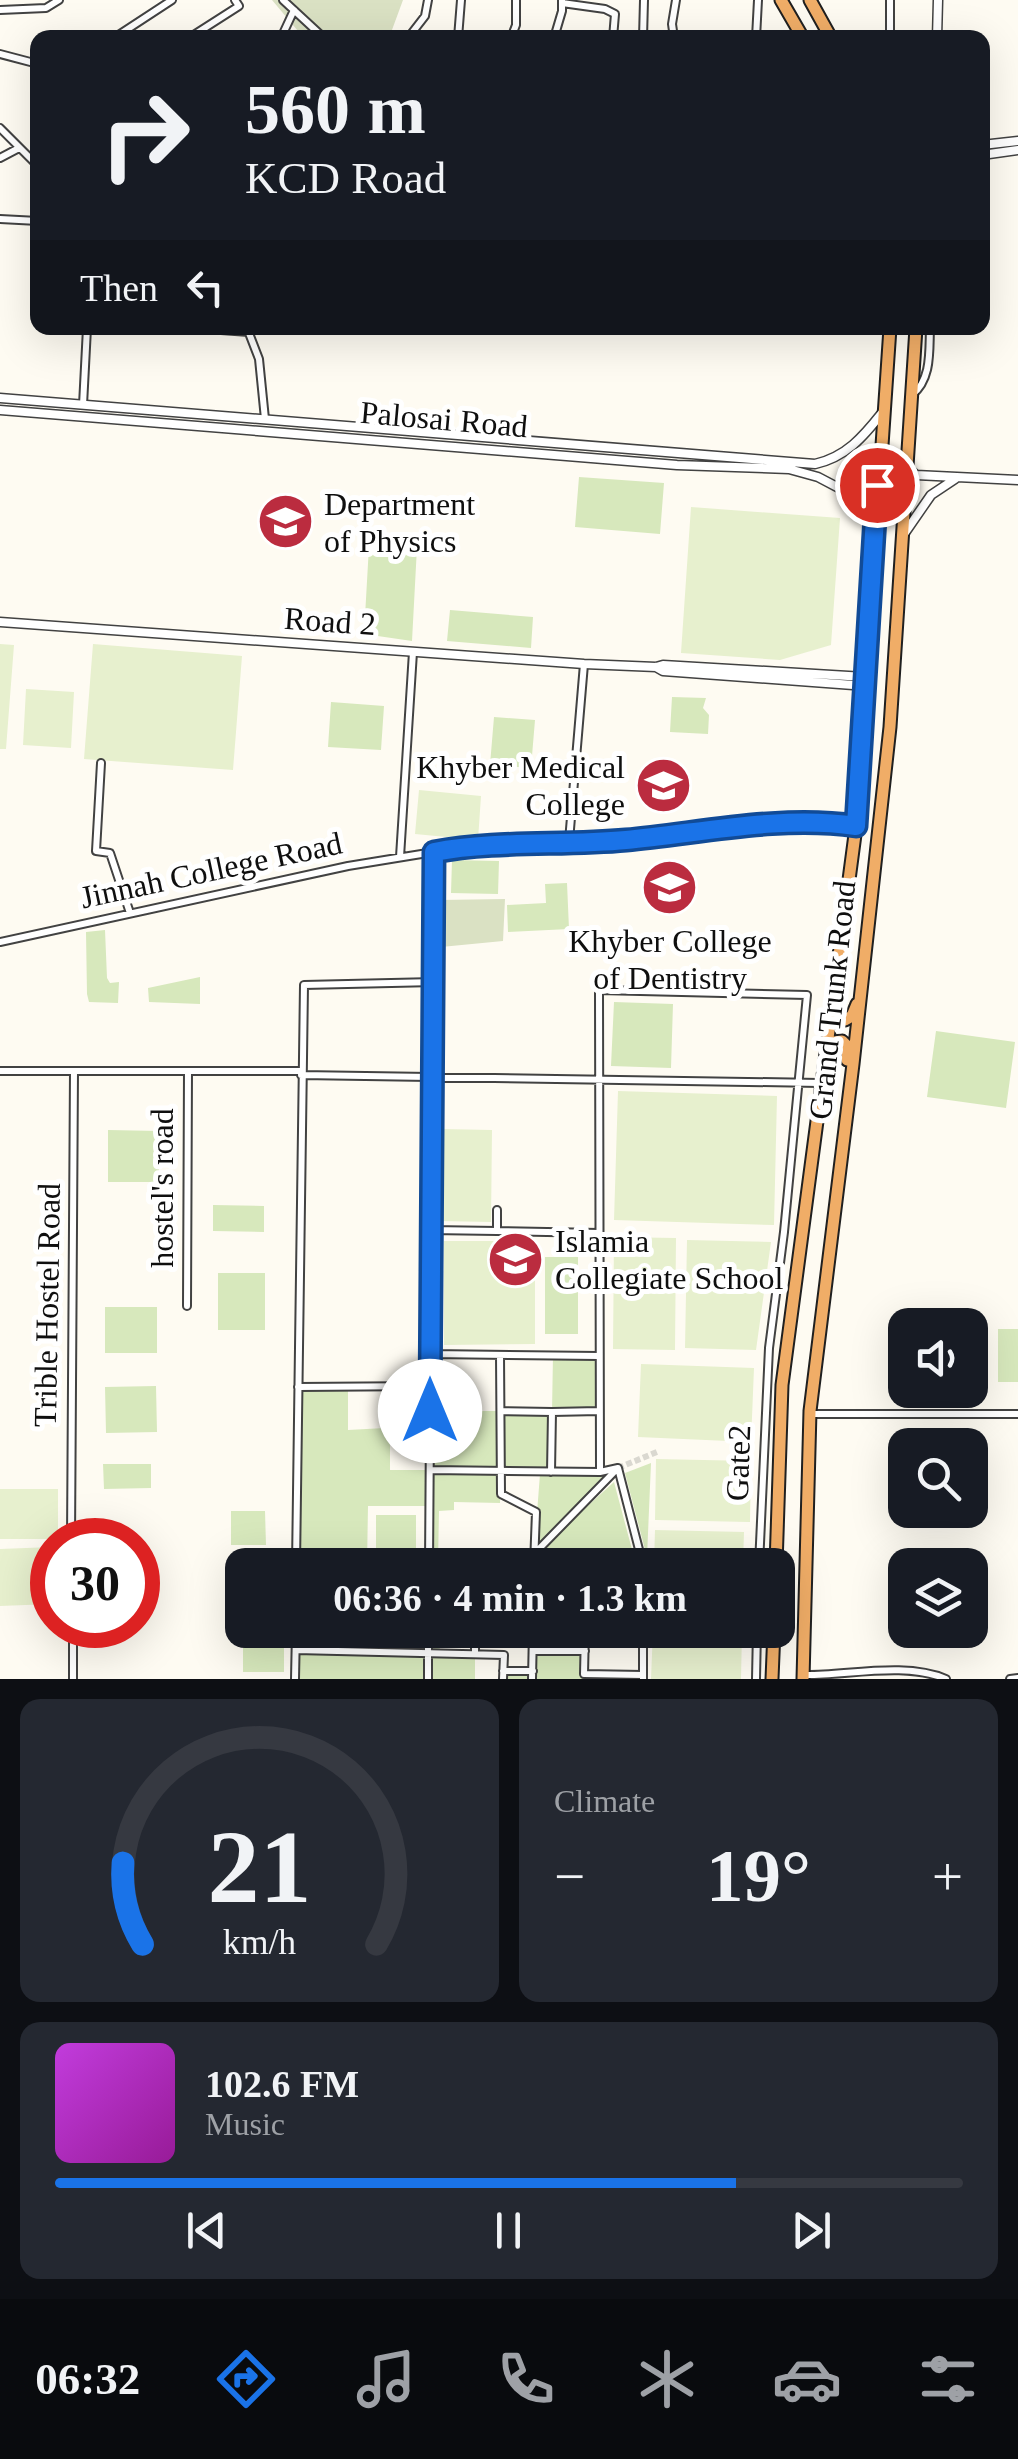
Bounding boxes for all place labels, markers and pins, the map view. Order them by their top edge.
pin [835,443,920,528]
place label: Department of Physics [324,486,475,559]
school or university icon: Department of Physics [255,492,315,552]
place label: Khyber Medical College [416,749,625,822]
school or university icon: Khyber Medical College [634,755,694,815]
school or university icon: Khyber College of Dentistry [640,857,700,917]
place label: Khyber College of Dentistry [568,923,772,996]
place label: Islamia Collegiate School [555,1223,784,1296]
school or university icon: Islamia Collegiate School [486,1229,546,1289]

